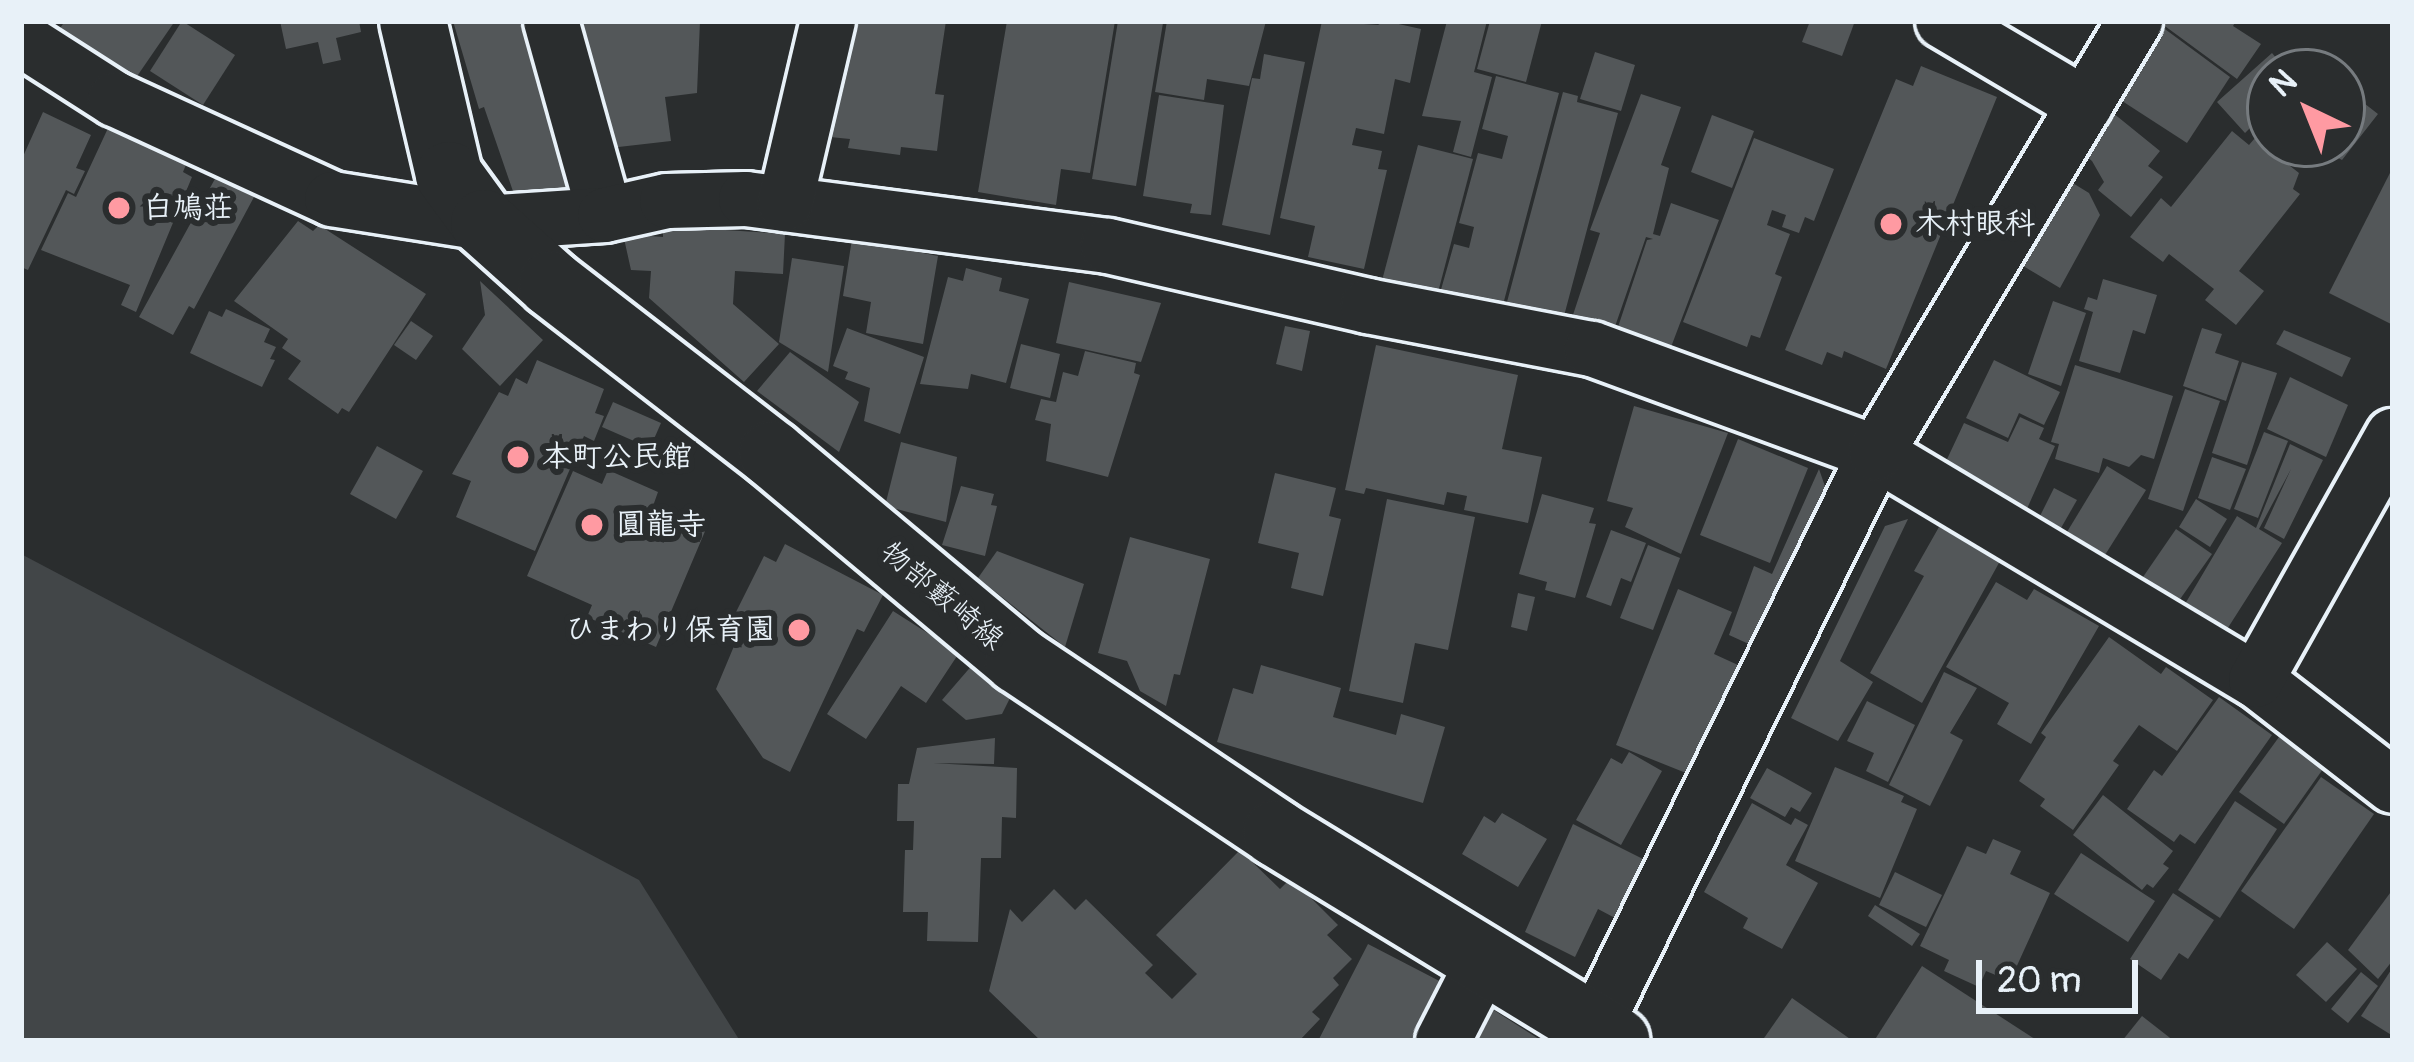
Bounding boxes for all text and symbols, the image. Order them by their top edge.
north arrow [2246,48,2366,168]
text: N [2261,61,2305,106]
place label: 白鳩荘 [143,190,233,226]
marker: 白鳩荘 [106,195,132,221]
place label: 木村眼科 [1915,206,2035,242]
marker: 木村眼科 [1878,211,1904,237]
place label: 本町公民館 [542,439,692,475]
marker: 本町公民館 [505,444,531,470]
place label: 圓龍寺 [616,507,706,543]
marker: 圓龍寺 [579,512,605,538]
street label: 物部藪崎線 [873,534,1011,658]
place label: ひまわり保育園 [565,612,775,648]
marker: ひまわり保育園 [786,617,812,643]
scale bar [1982,936,2144,1010]
text: 20 m [1997,958,2082,1003]

